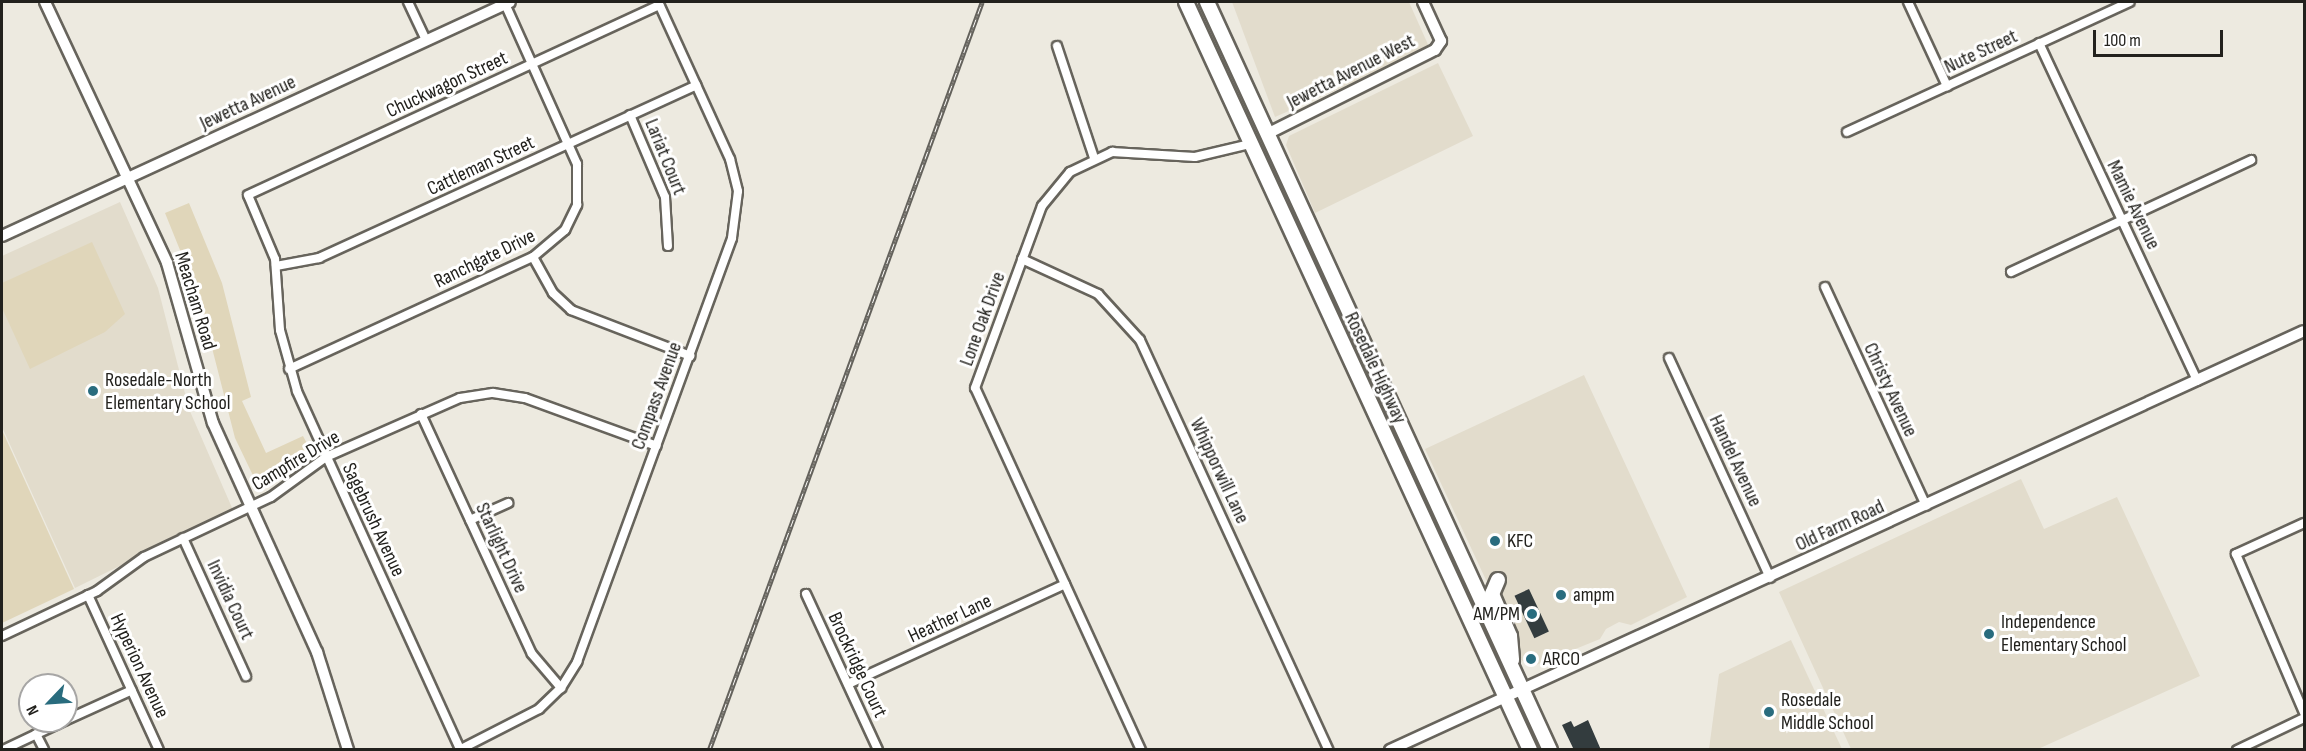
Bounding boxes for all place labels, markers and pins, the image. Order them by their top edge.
place label: Rosedale-North Elementary School [105,368,231,415]
marker: Rosedale-North Elementary School [86,384,100,398]
place label: KFC [1507,529,1533,553]
marker: KFC [1488,534,1502,548]
place label: ampm [1573,583,1615,607]
marker: ampm [1554,588,1568,602]
place label: AM/PM [1473,602,1520,626]
marker: AM/PM [1525,607,1539,621]
place label: Independence Elementary School [2001,610,2127,657]
marker: Independence Elementary School [1982,627,1996,641]
place label: ARCO [1543,647,1580,671]
marker: ARCO [1524,652,1538,666]
place label: Rosedale Middle School [1781,688,1874,735]
marker: Rosedale Middle School [1762,705,1776,719]

